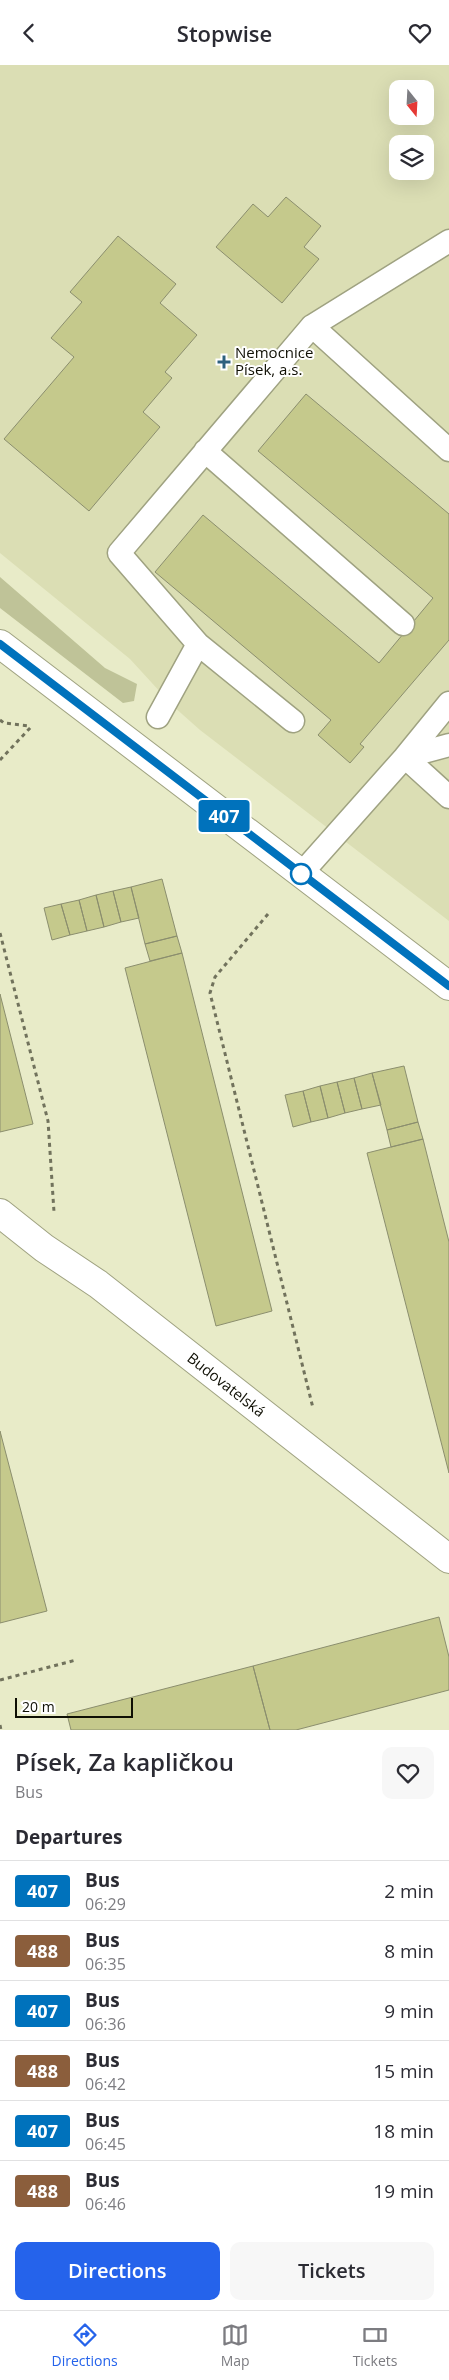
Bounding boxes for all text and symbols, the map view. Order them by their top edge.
text: Stopwise [177,18,272,48]
icon: back [15,19,43,47]
icon: heart [406,19,434,47]
north arrow [389,80,434,125]
map controls [389,80,434,180]
button: layers [389,135,434,180]
place label: Nemocnice Písek, a.s. [235,342,313,379]
marker: Nemocnice Písek, a.s. [217,355,231,369]
line badge: 407 [195,800,253,832]
text: 407 [209,804,239,828]
unlabelled marker [290,863,312,885]
street label: Budovatelská [183,1347,270,1421]
scale bar [15,1695,132,1718]
text: 20 m [22,1697,55,1716]
text: Písek, Za kapličkou [15,1745,234,1778]
button: heart [382,1747,434,1799]
text: Bus [15,1781,43,1803]
text: Departures [15,1824,122,1850]
text: Bus [85,1867,120,1893]
text: 2 min [384,1878,434,1904]
text: 407 [27,1879,58,1903]
text: 06:29 [85,1893,126,1915]
text: Bus [85,1927,120,1953]
text: 8 min [384,1938,434,1964]
text: 488 [27,1939,58,1963]
text: 06:35 [85,1953,126,1975]
text: Bus [85,1987,120,2013]
text: 9 min [384,1998,434,2024]
text: 407 [27,1999,58,2023]
text: 06:36 [85,2013,126,2035]
text: Bus [85,2047,120,2073]
text: 15 min [373,2058,434,2084]
text: 488 [27,2059,58,2083]
text: 06:42 [85,2073,126,2095]
text: Bus [85,2107,120,2133]
text: 18 min [373,2118,434,2144]
text: 407 [27,2119,58,2143]
text: 06:45 [85,2133,126,2155]
text: Bus [85,2167,120,2193]
text: 19 min [373,2178,434,2204]
text: 488 [27,2179,58,2203]
text: 06:46 [85,2193,126,2215]
button: Directions [15,2242,220,2300]
button: Tickets [230,2242,434,2300]
tab: Directions [52,2321,118,2370]
tab: Map [221,2321,250,2370]
tab: Tickets [353,2321,397,2370]

